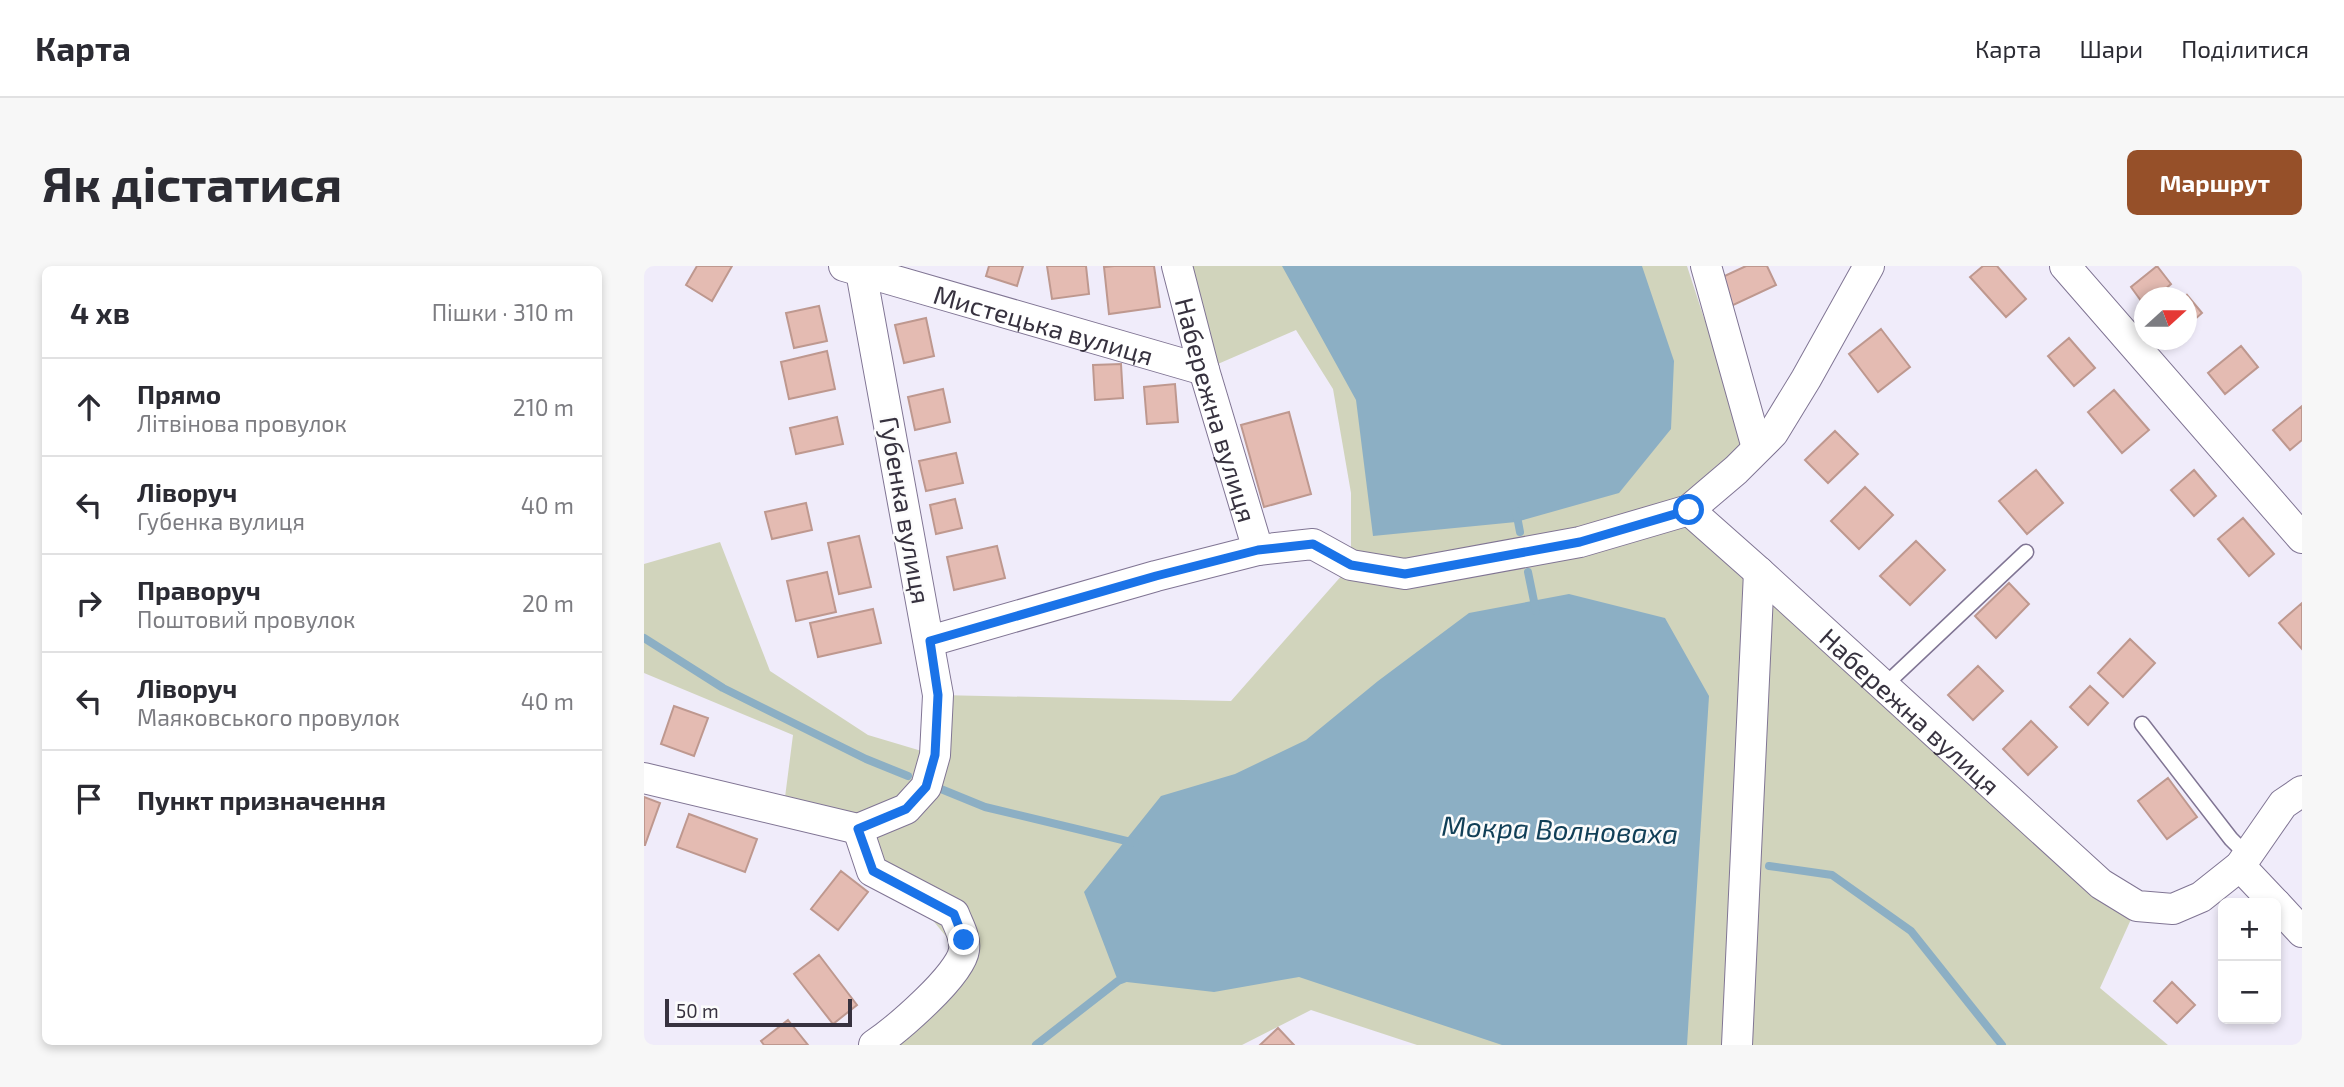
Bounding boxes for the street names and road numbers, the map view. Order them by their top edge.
street label: Мистецька вулиця [930,277,1157,370]
street label: Набережна вулиця [1170,294,1264,525]
street label: Губенка вулиця [873,414,938,606]
street label: Набережна вулиця [1815,621,2007,800]

